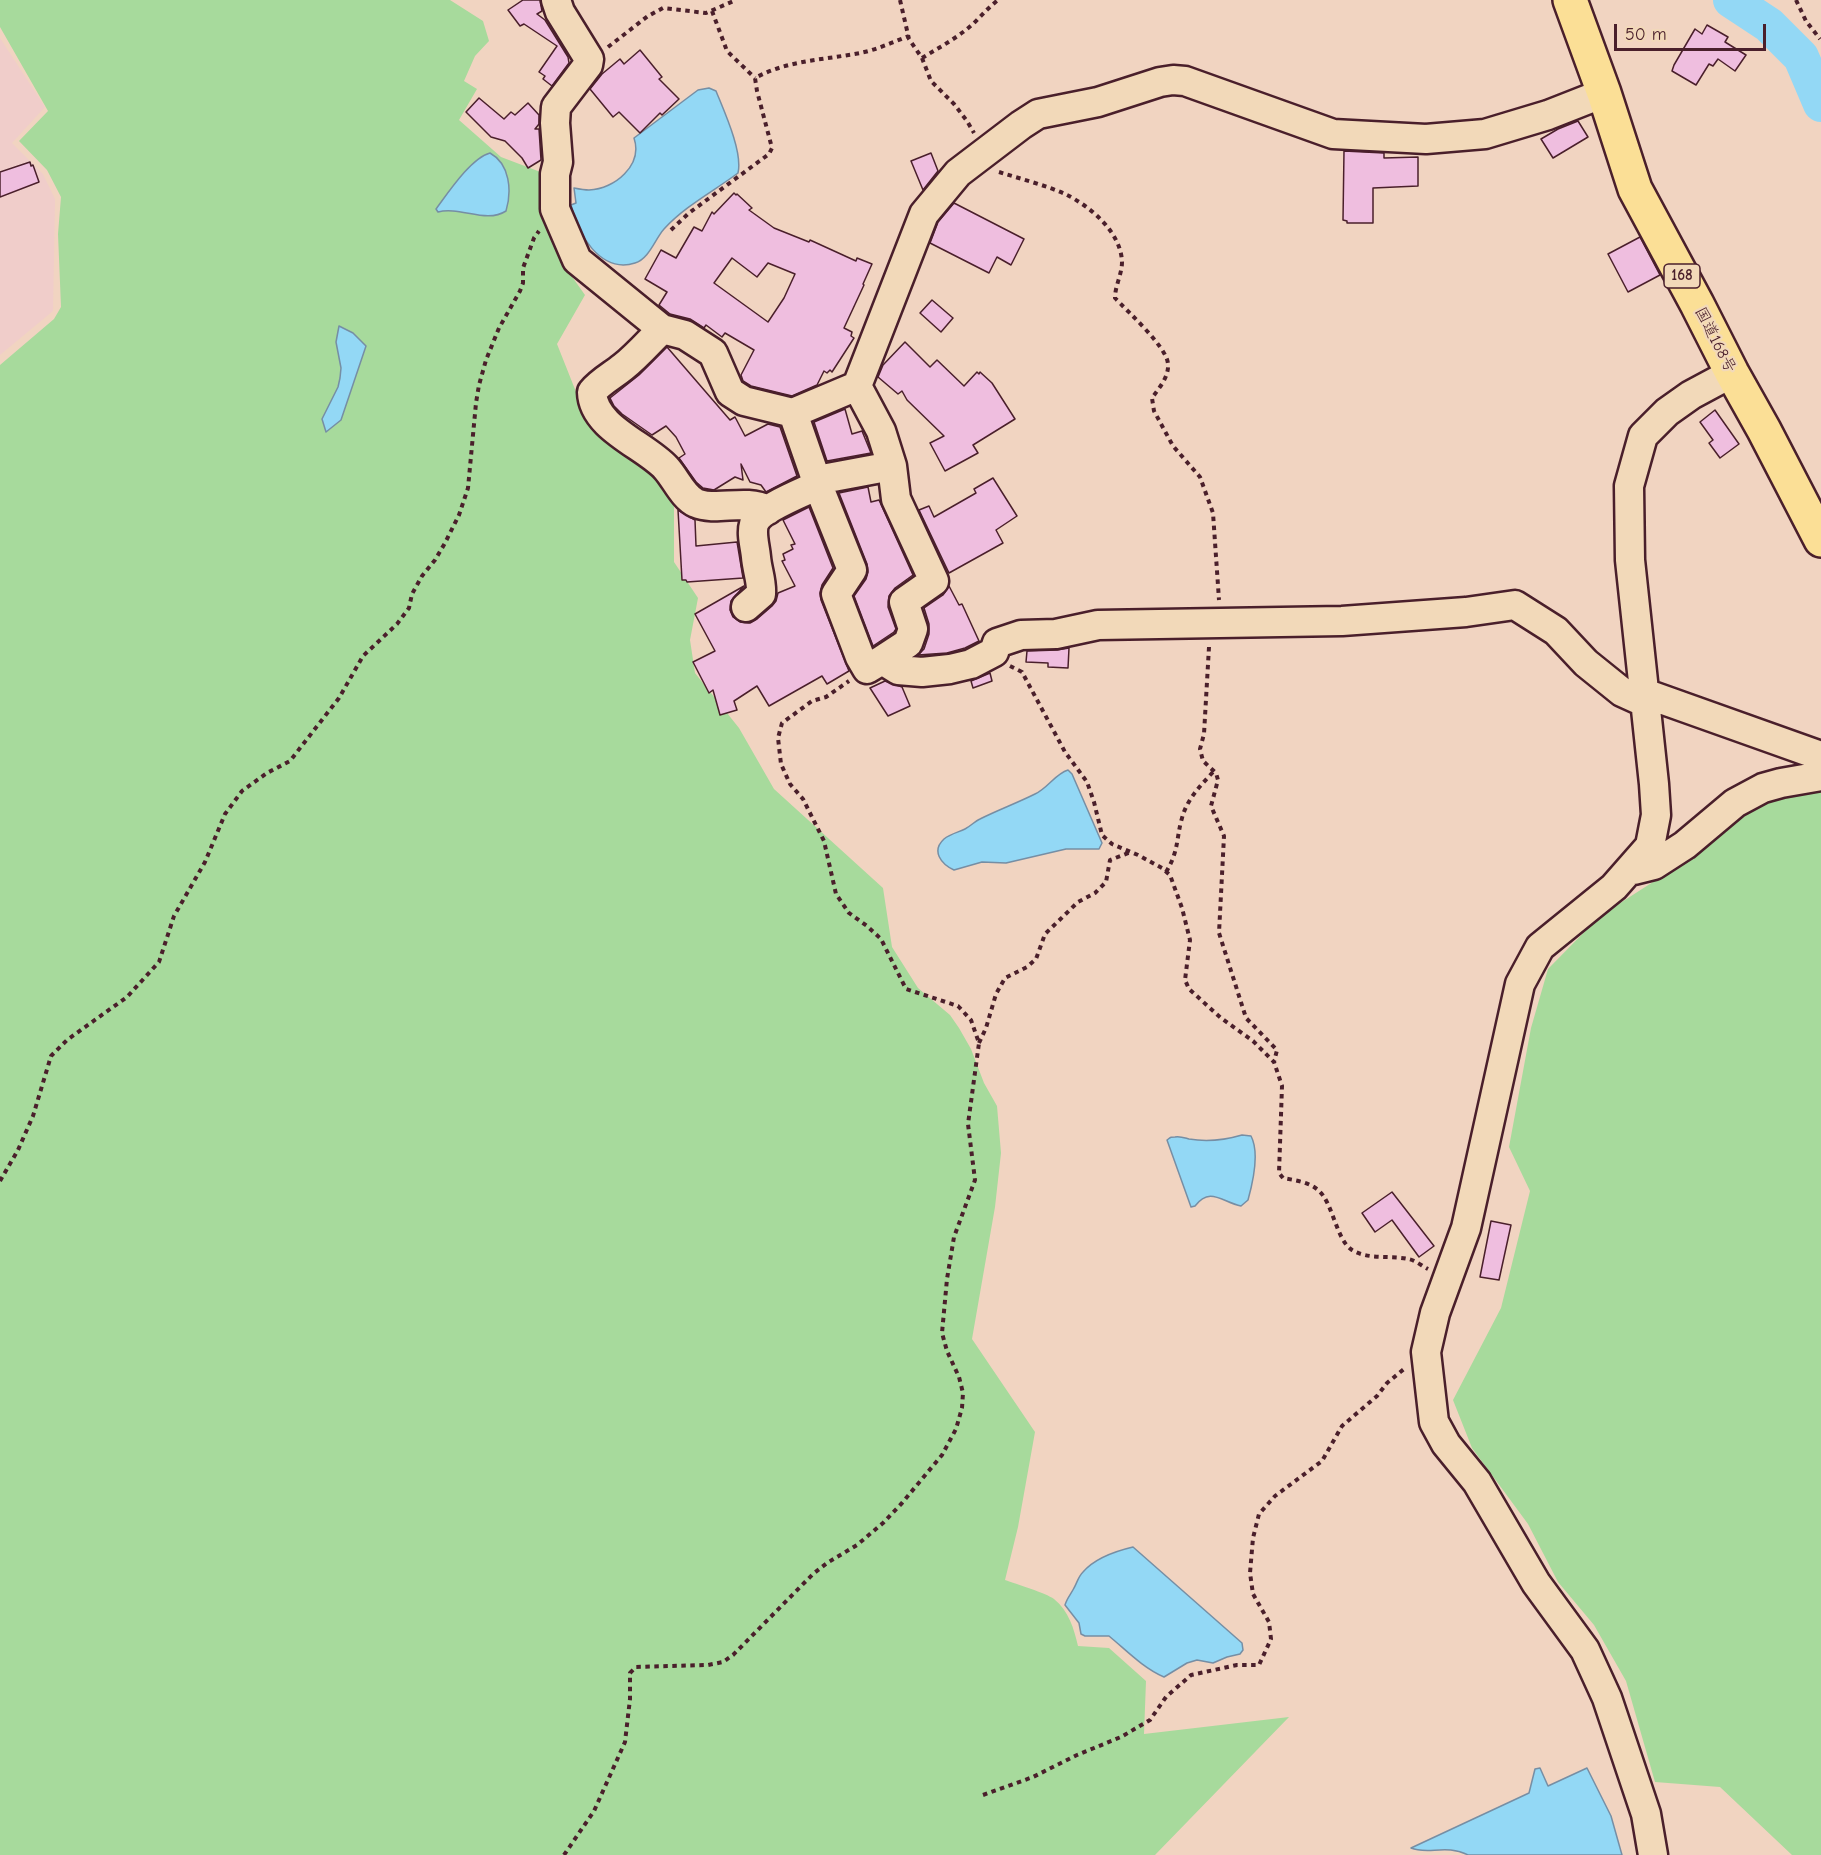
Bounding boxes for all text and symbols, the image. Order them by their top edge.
scale bar [1617,12,1768,50]
text: 50 m [1625,24,1667,45]
road number: 168 [1664,264,1700,288]
street label: 国道168号 [1690,304,1740,376]

